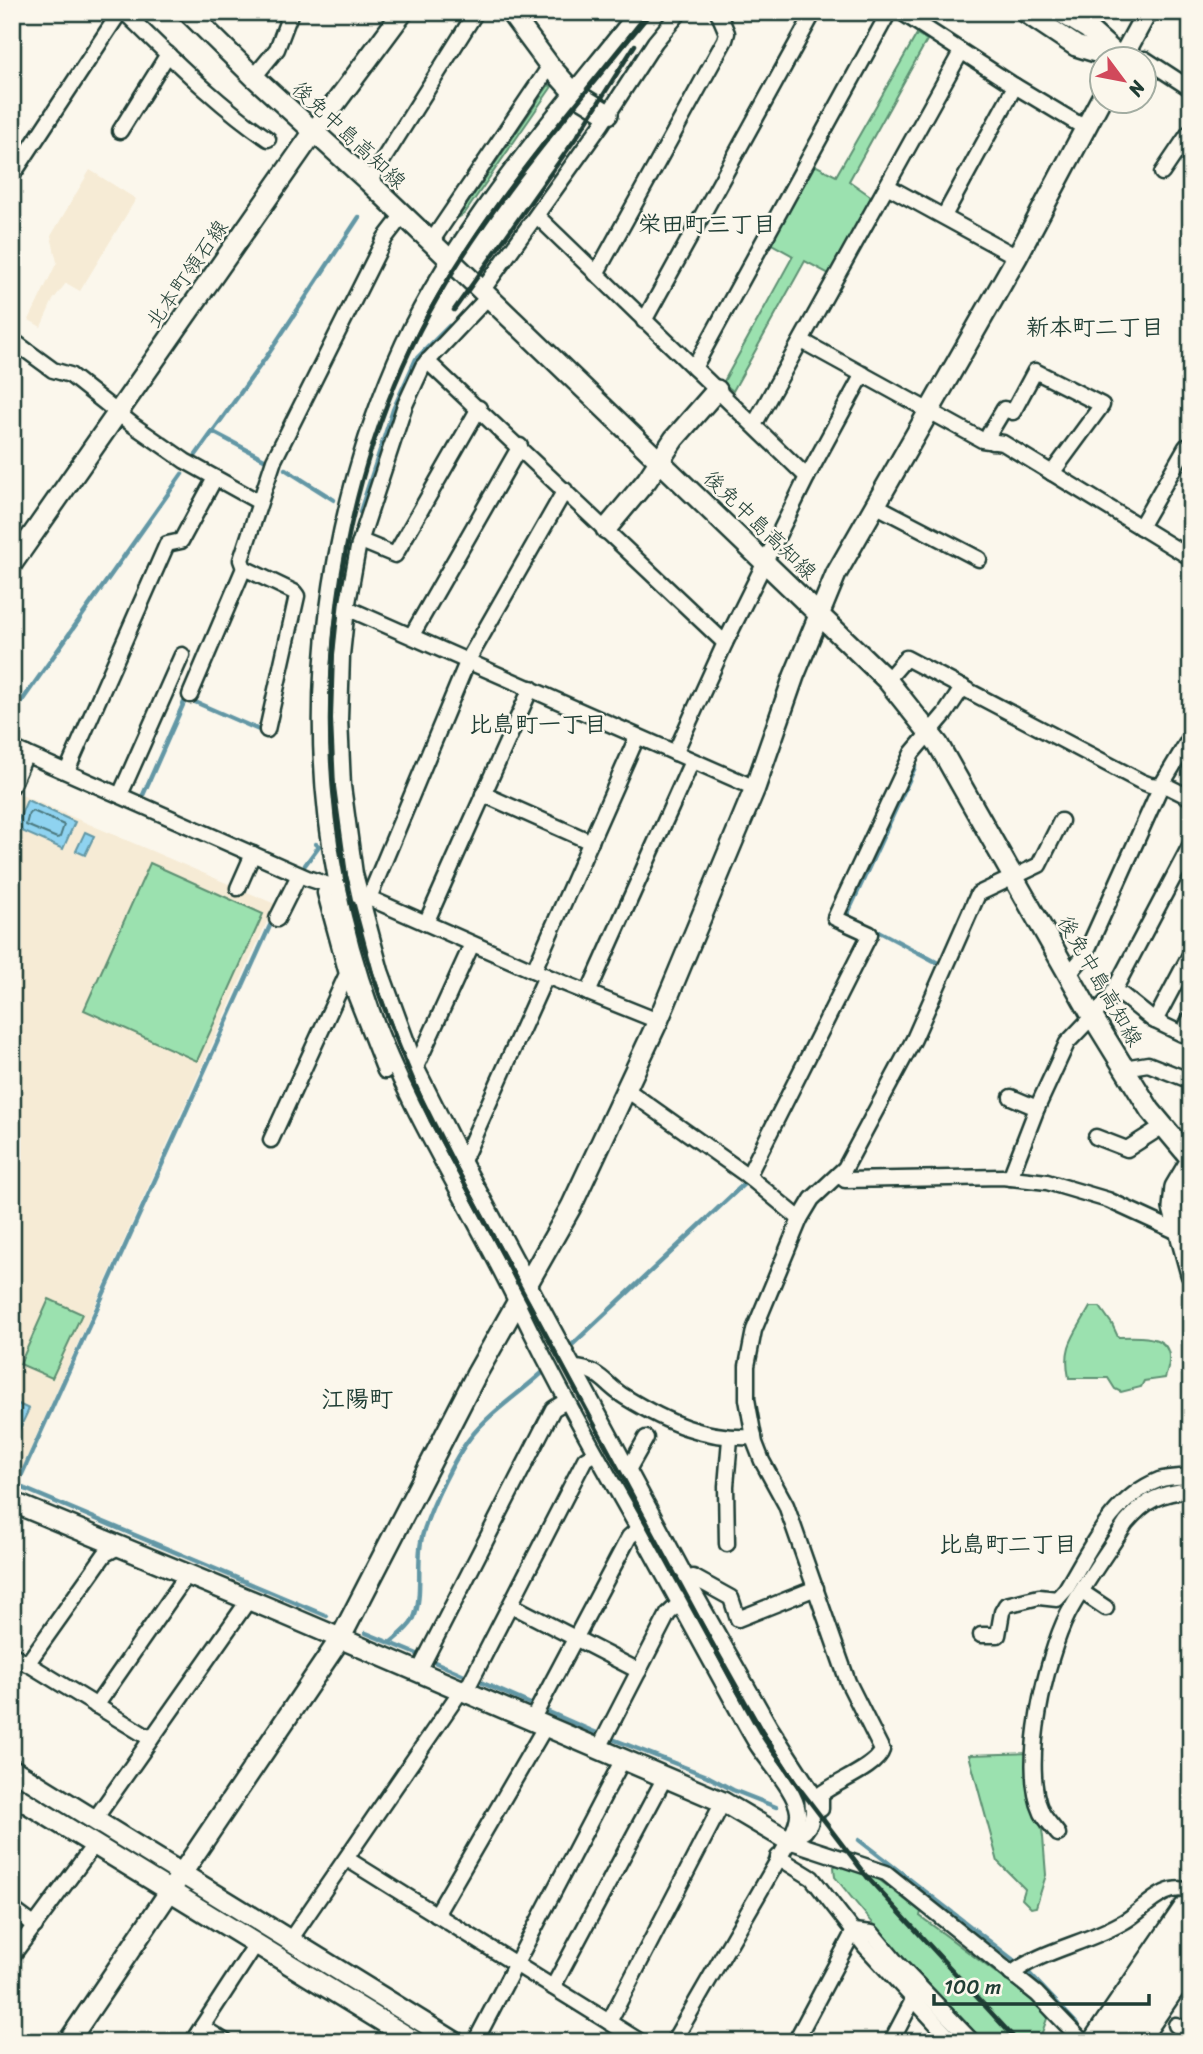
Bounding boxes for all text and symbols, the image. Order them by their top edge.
north arrow [1088,46,1158,116]
street label: 後免中島高知線 [282,71,416,199]
text: N [1119,74,1155,104]
district label: 栄田町三丁目 [638,204,776,245]
street label: 北本町領石線 [135,211,239,337]
district label: 新本町二丁目 [1026,307,1164,348]
street label: 後免中島高知線 [694,460,826,590]
district label: 比島町一丁目 [469,704,607,745]
street label: 後免中島高知線 [1047,908,1153,1054]
district label: 江陽町 [321,1378,393,1420]
district label: 比島町二丁目 [939,1524,1077,1565]
scale bar [934,1963,1149,2007]
text: 100 m [944,1968,1001,2006]

